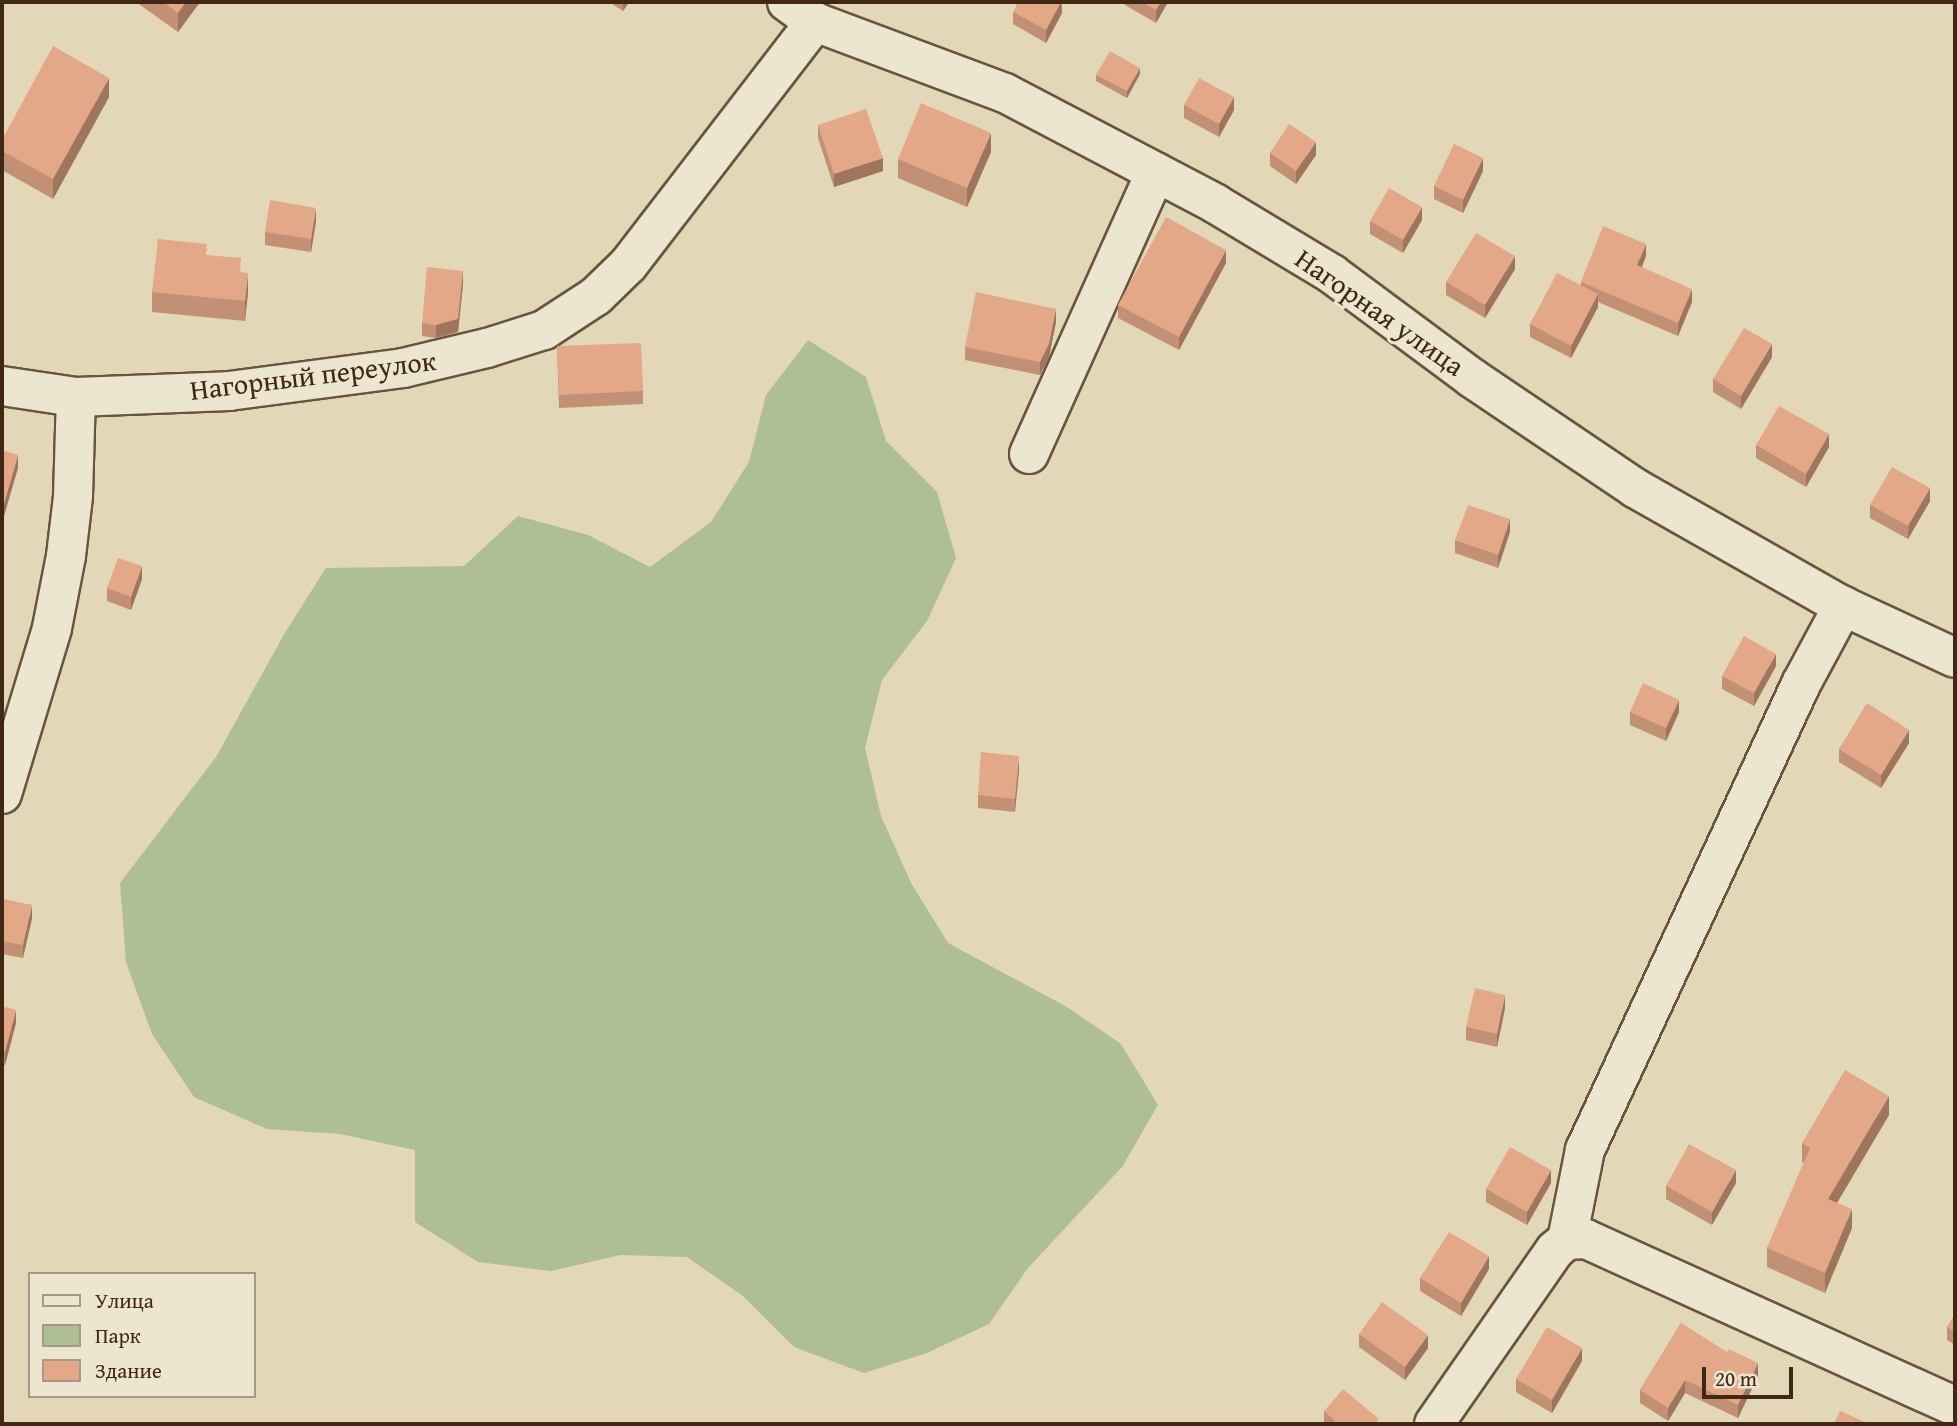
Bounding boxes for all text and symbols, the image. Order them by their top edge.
street label: Нагорная улица [1289,241,1471,383]
street label: Нагорный переулок [188,343,438,407]
legend [28,1272,256,1398]
text: Улица [95,1285,154,1316]
text: Парк [95,1320,141,1351]
scale bar [1705,1352,1796,1396]
text: Здание [95,1355,162,1386]
text: 20 m [1715,1363,1757,1394]

